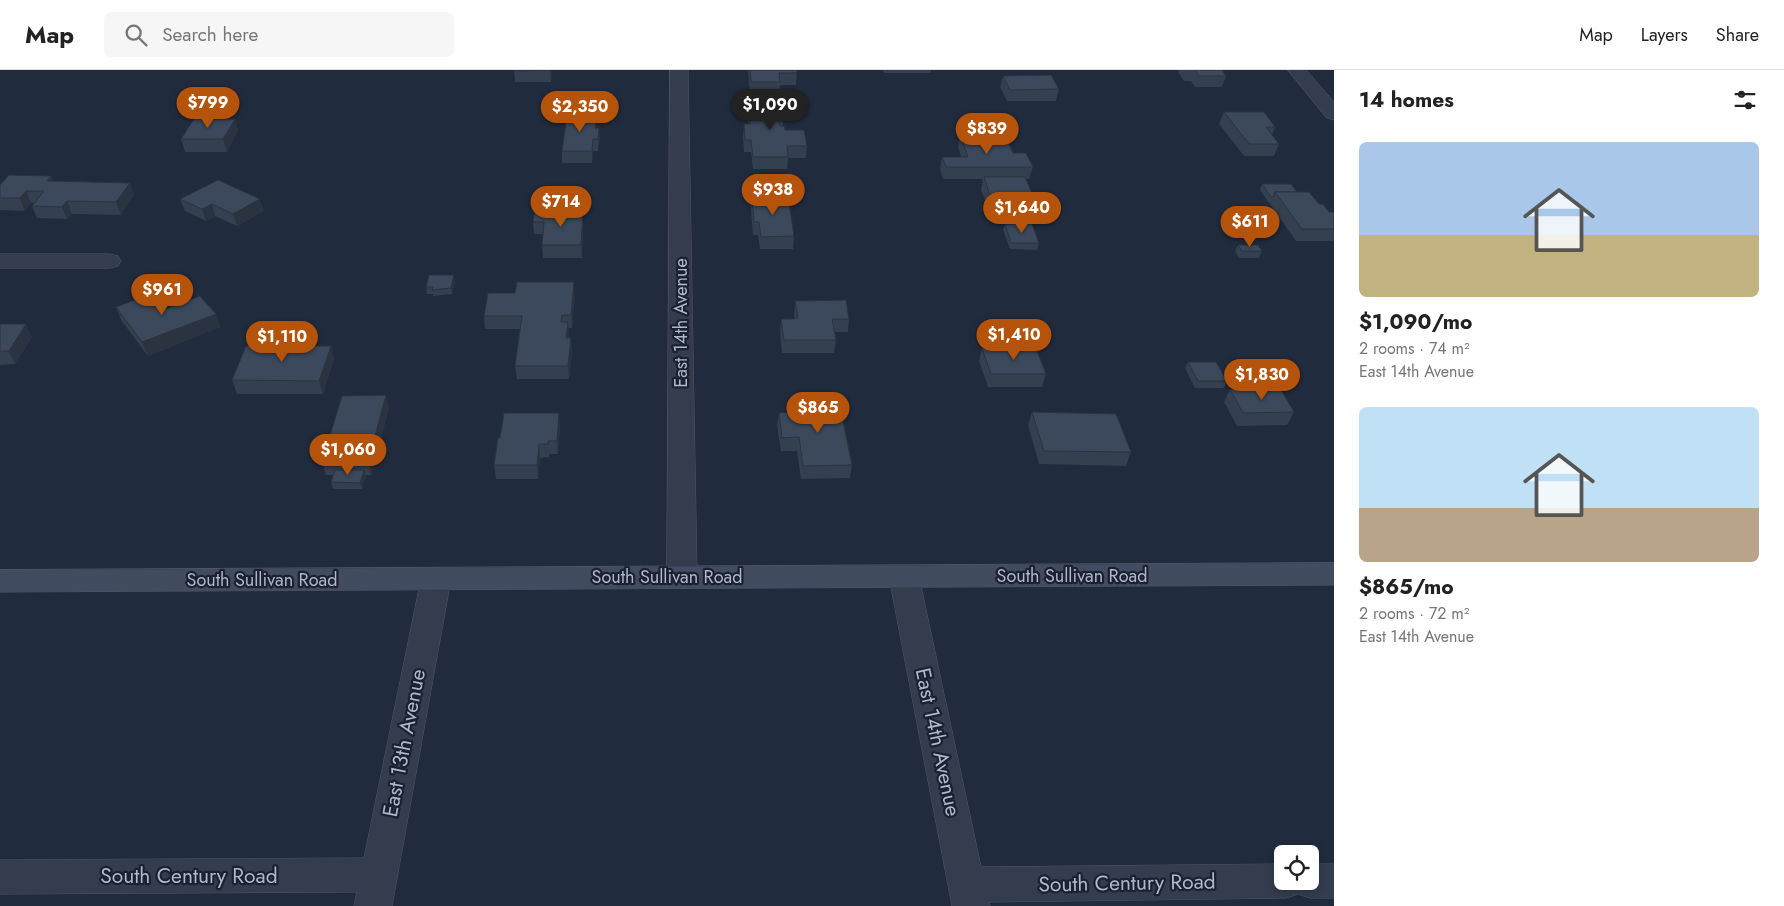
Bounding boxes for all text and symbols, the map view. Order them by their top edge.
search box [104,12,454,57]
text: Map [25,17,74,52]
icon: search [122,21,150,49]
text: Search here [162,21,258,48]
text: Map [1579,22,1613,48]
text: Layers [1641,22,1688,48]
text: Share [1716,22,1759,48]
text: 14 homes [1359,85,1454,115]
icon: filters [1731,86,1759,114]
pin: $799 [178,87,238,129]
pin: $1,090 [729,88,811,131]
pin: $2,350 [539,90,621,133]
text: $799 [187,91,229,114]
text: $1,090 [742,93,798,116]
text: $2,350 [552,95,608,118]
pin: $839 [957,112,1017,155]
text: $839 [967,117,1007,140]
pin: $938 [743,174,803,216]
icon: home [1514,175,1604,265]
text: $938 [753,178,793,201]
pin: $714 [531,186,591,228]
text: $714 [542,190,580,213]
pin: $1,640 [981,191,1063,234]
text: $1,640 [994,196,1050,219]
pin: $611 [1220,206,1280,248]
text: $611 [1232,210,1268,233]
street label: East 14th Avenue [668,258,694,388]
pin: $961 [132,274,192,316]
text: $961 [142,278,182,301]
text: $1,090/mo [1359,307,1472,337]
pin: $1,410 [973,318,1055,361]
pin: $1,110 [241,320,323,363]
text: $1,410 [987,323,1041,346]
text: $1,110 [257,325,307,348]
text: 2 rooms · 74 m² [1359,337,1470,360]
pin: $1,830 [1221,358,1303,401]
text: East 14th Avenue [1359,360,1474,383]
text: $1,830 [1235,363,1289,386]
pin: $865 [788,392,848,434]
text: $865 [797,396,839,419]
pin: $1,060 [307,434,389,476]
text: $1,060 [320,438,376,461]
icon: home [1514,440,1604,530]
street label: South Sullivan Road [997,563,1147,589]
street label: South Sullivan Road [592,564,742,590]
street label: South Sullivan Road [187,567,337,593]
text: $865/mo [1359,572,1454,602]
text: 2 rooms · 72 m² [1359,602,1469,625]
text: East 14th Avenue [1359,625,1474,648]
street label: East 14th Avenue [908,665,968,819]
street label: East 13th Avenue [375,666,433,820]
map controls [1274,845,1319,890]
button: locate [1274,845,1319,890]
street label: South Century Road [100,861,278,891]
street label: South Century Road [1038,866,1216,900]

